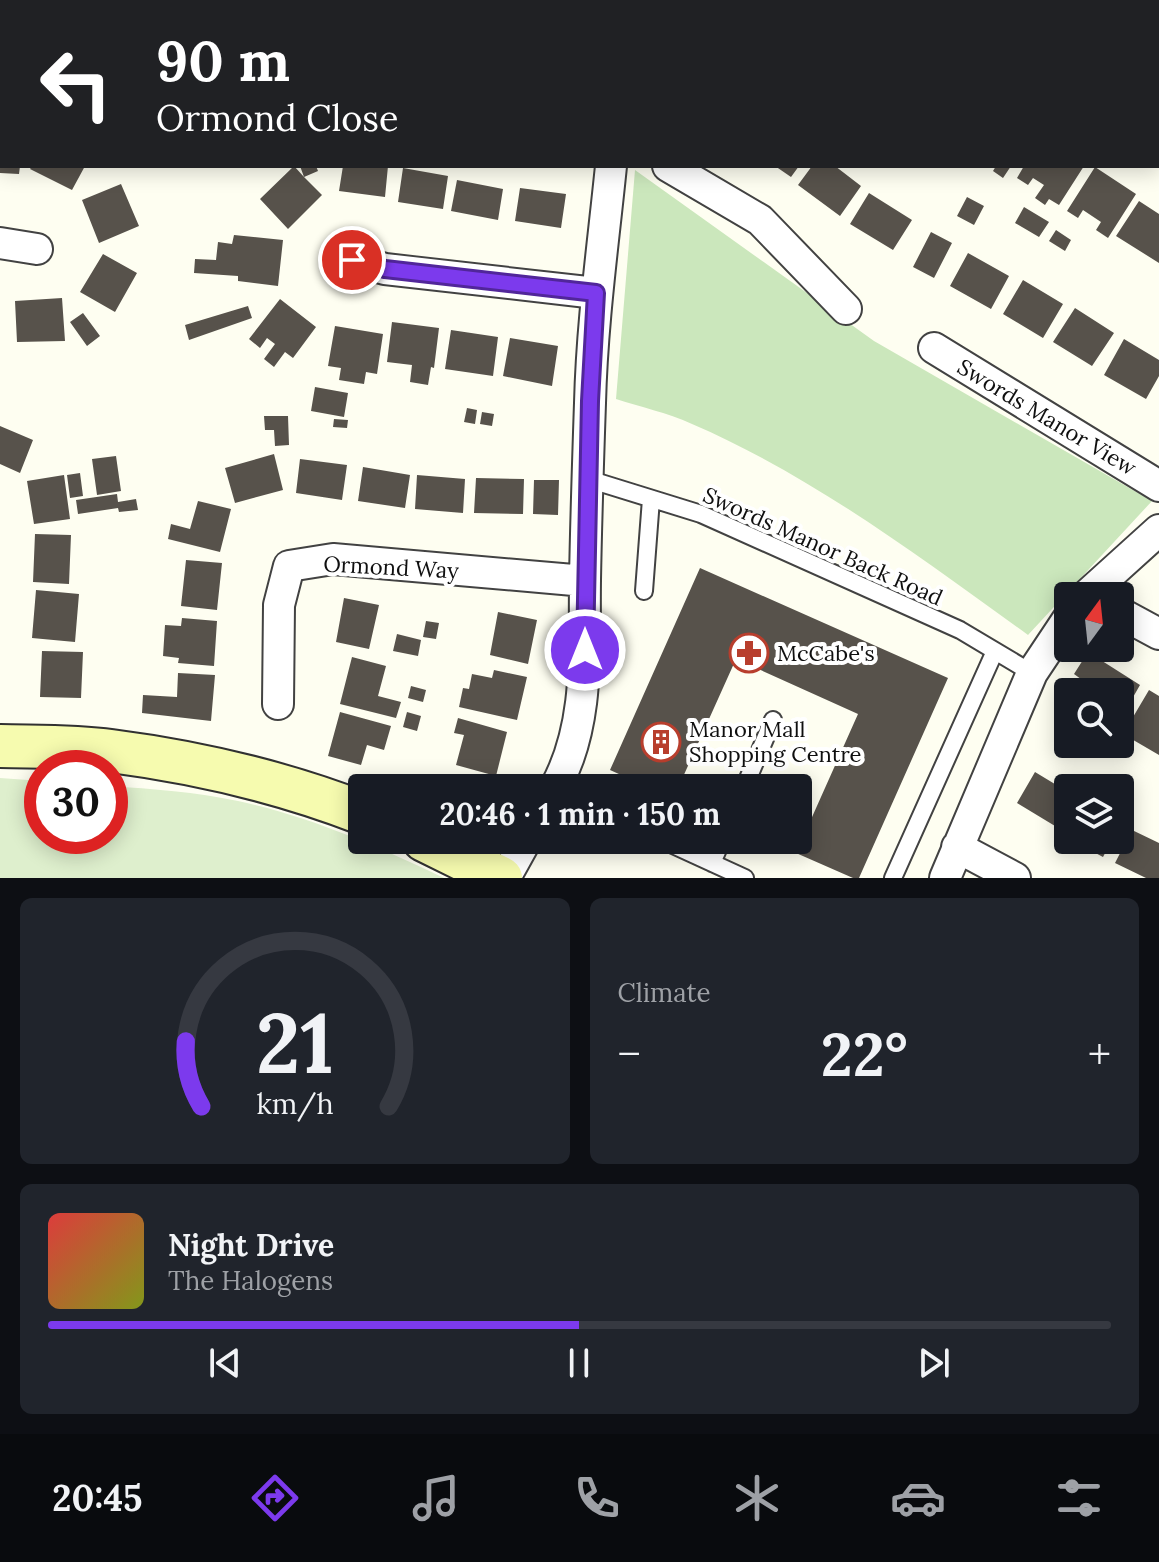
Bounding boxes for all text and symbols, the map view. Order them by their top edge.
text: 90 m [156,25,290,96]
icon: left [24,32,128,136]
text: Ormond Close [156,95,398,141]
pin [318,226,386,294]
icon: arrive [330,238,374,282]
street label: Swords Manor View [952,353,1142,482]
street label: Swords Manor Back Road [699,480,947,612]
street label: Ormond Way [323,549,460,585]
north arrow [1054,582,1134,662]
map controls [1054,582,1134,854]
position arrow [543,608,627,692]
pharmacy icon: McCabe's [728,632,770,674]
place label: McCabe's [777,639,875,667]
button: search [1054,678,1134,758]
place label: Manor Mall Shopping Centre [689,715,862,768]
building icon: Manor Mall Shopping Centre [640,721,682,763]
speed limit sign: 30 [24,750,128,854]
button: layers [1054,774,1134,854]
text: 20:46 · 1 min · 150 m [440,795,720,833]
text: Climate [618,976,711,1009]
text: 21 [256,989,334,1096]
text: 22° [821,1016,908,1092]
text: − [618,1026,641,1082]
text: + [1088,1026,1111,1082]
text: km/h [256,1085,333,1122]
text: Night Drive [168,1226,334,1264]
text: The Halogens [168,1264,333,1297]
icon: previous [203,1341,247,1385]
icon: pause [557,1341,601,1385]
icon: next [912,1341,956,1385]
icon: directions [247,1470,303,1526]
icon: music [408,1470,464,1526]
icon: phone [569,1470,625,1526]
icon: climate [729,1470,785,1526]
icon: car [890,1470,946,1526]
icon: filters [1051,1470,1107,1526]
text: 20:45 [52,1475,143,1521]

